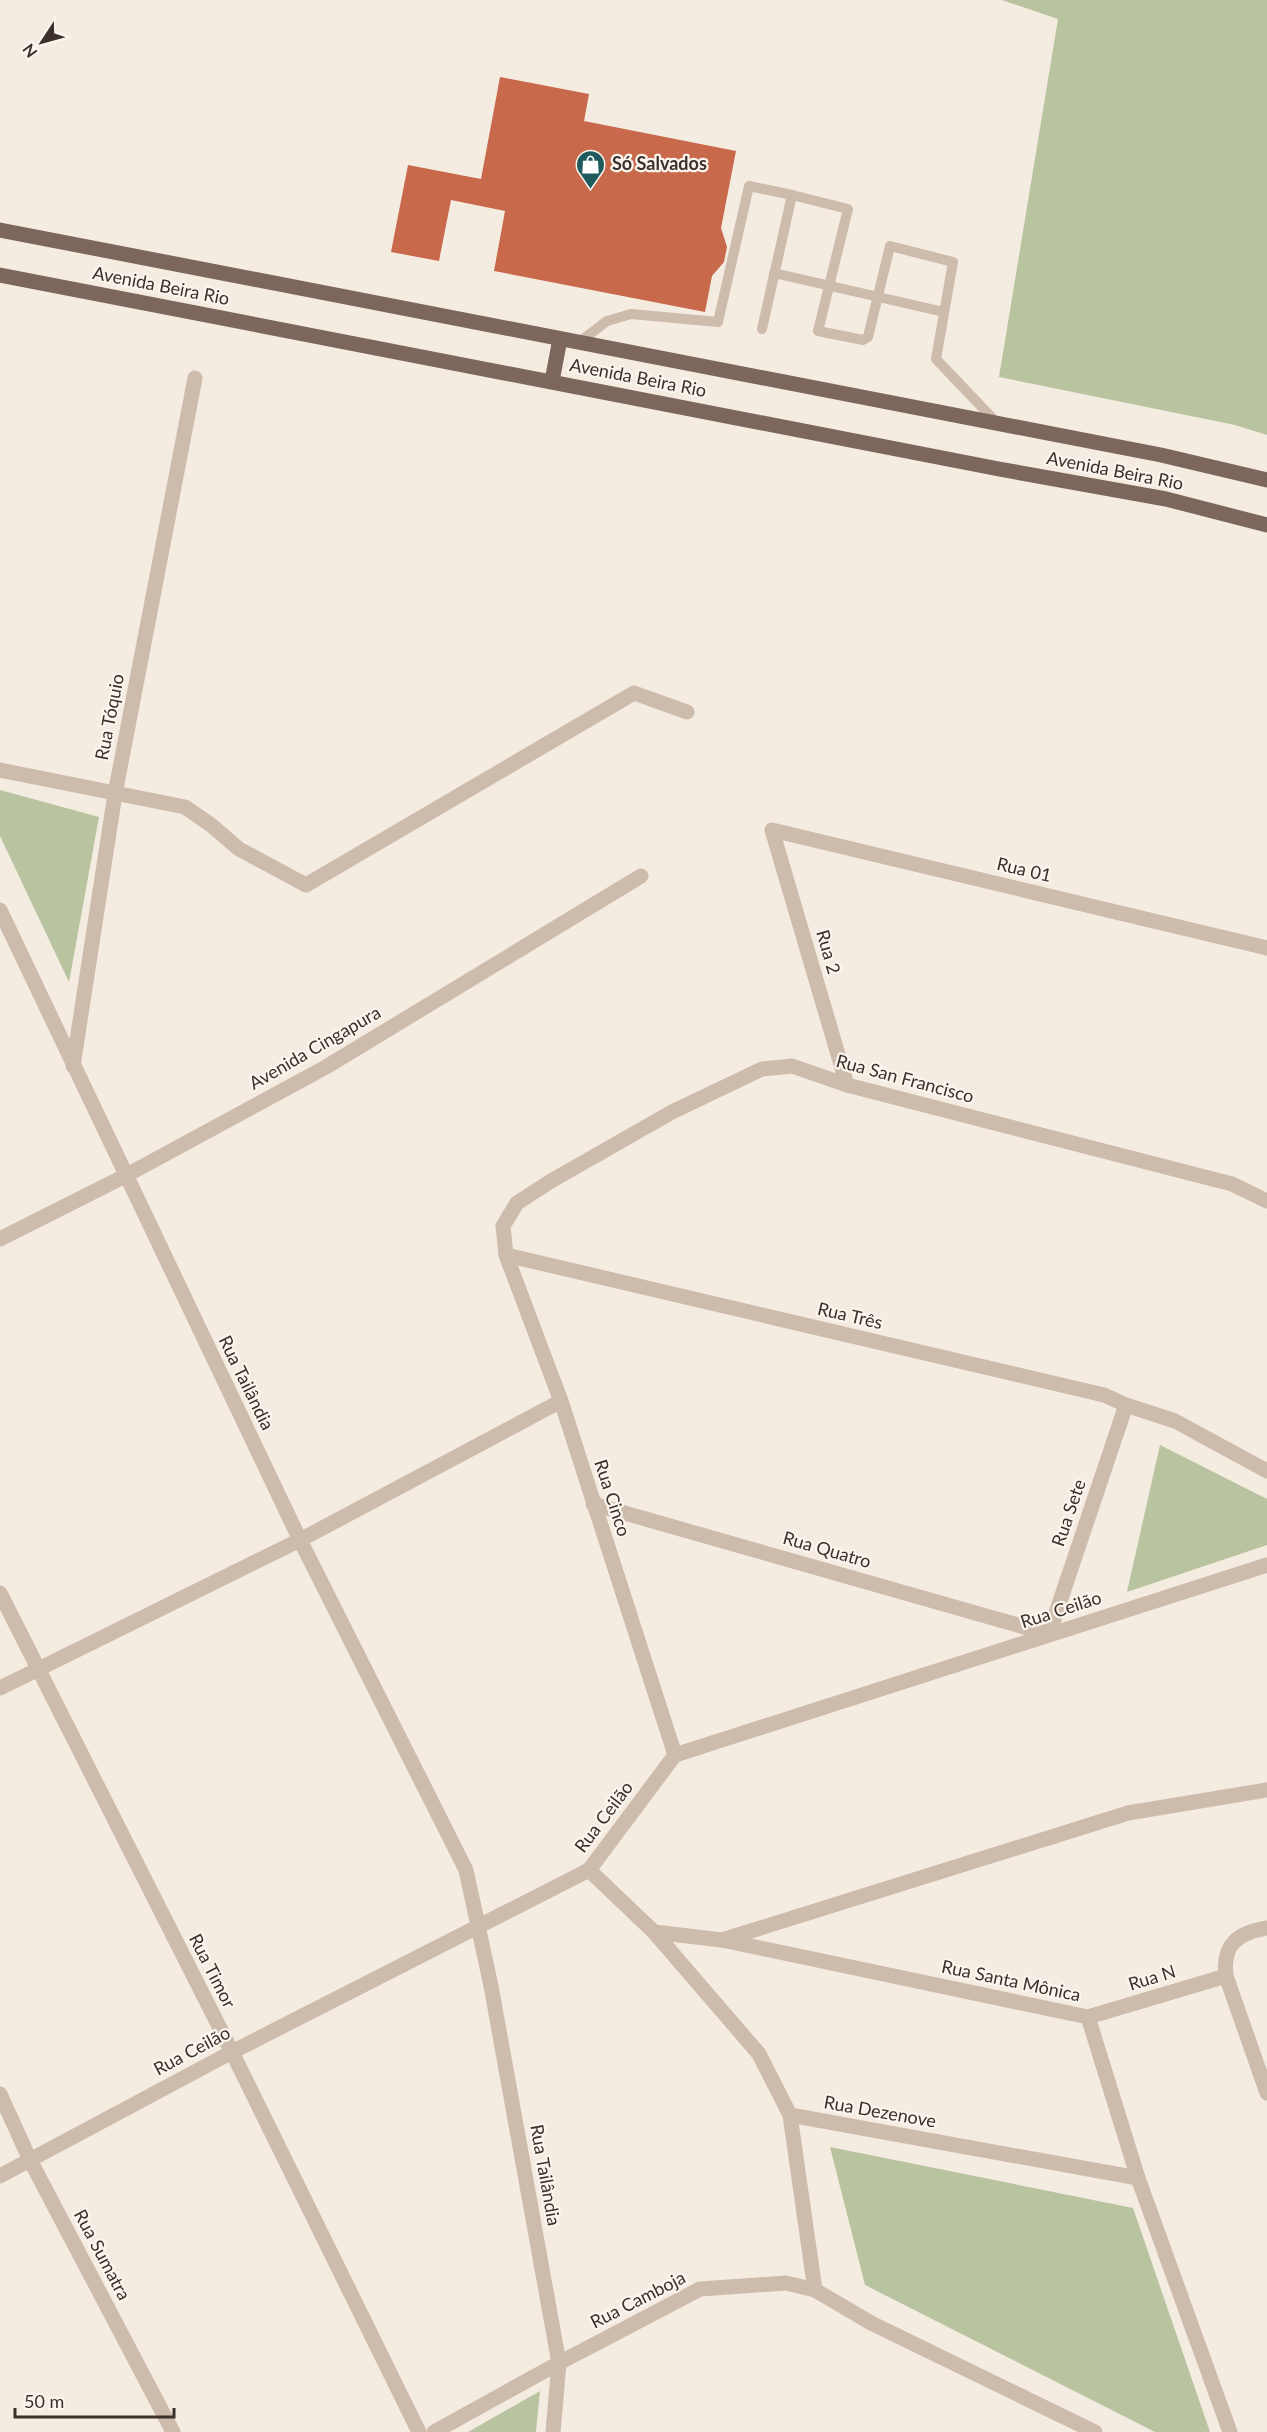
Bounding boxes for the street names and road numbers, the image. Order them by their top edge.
street label: Avenida Beira Rio [91,261,232,309]
street label: Avenida Beira Rio [568,353,709,401]
street label: Avenida Beira Rio [1045,446,1186,494]
street label: Rua Tóquio [90,672,128,762]
street label: Rua 01 [995,852,1054,886]
street label: Rua 2 [812,927,846,976]
street label: Avenida Cingapura [245,1001,384,1094]
street label: Rua San Francisco [834,1049,977,1107]
street label: Rua Três [816,1297,885,1333]
street label: Rua Tailândia [215,1332,279,1433]
street label: Rua Cinco [590,1456,636,1539]
street label: Rua Sete [1046,1476,1090,1549]
street label: Rua Quatro [781,1526,874,1572]
street label: Rua Ceilão [1018,1586,1104,1632]
street label: Rua Ceilão [569,1776,637,1856]
street label: Rua Timor [185,1930,241,2012]
street label: Rua Santa Mônica [940,1955,1083,2005]
street label: Rua N [1125,1959,1178,1995]
street label: Rua Ceilão [149,2021,234,2079]
street label: Rua Dezenove [822,2090,938,2132]
street label: Rua Tailândia [526,2122,566,2227]
street label: Rua Sumatra [70,2205,136,2304]
street label: Rua Camboja [586,2266,689,2332]

